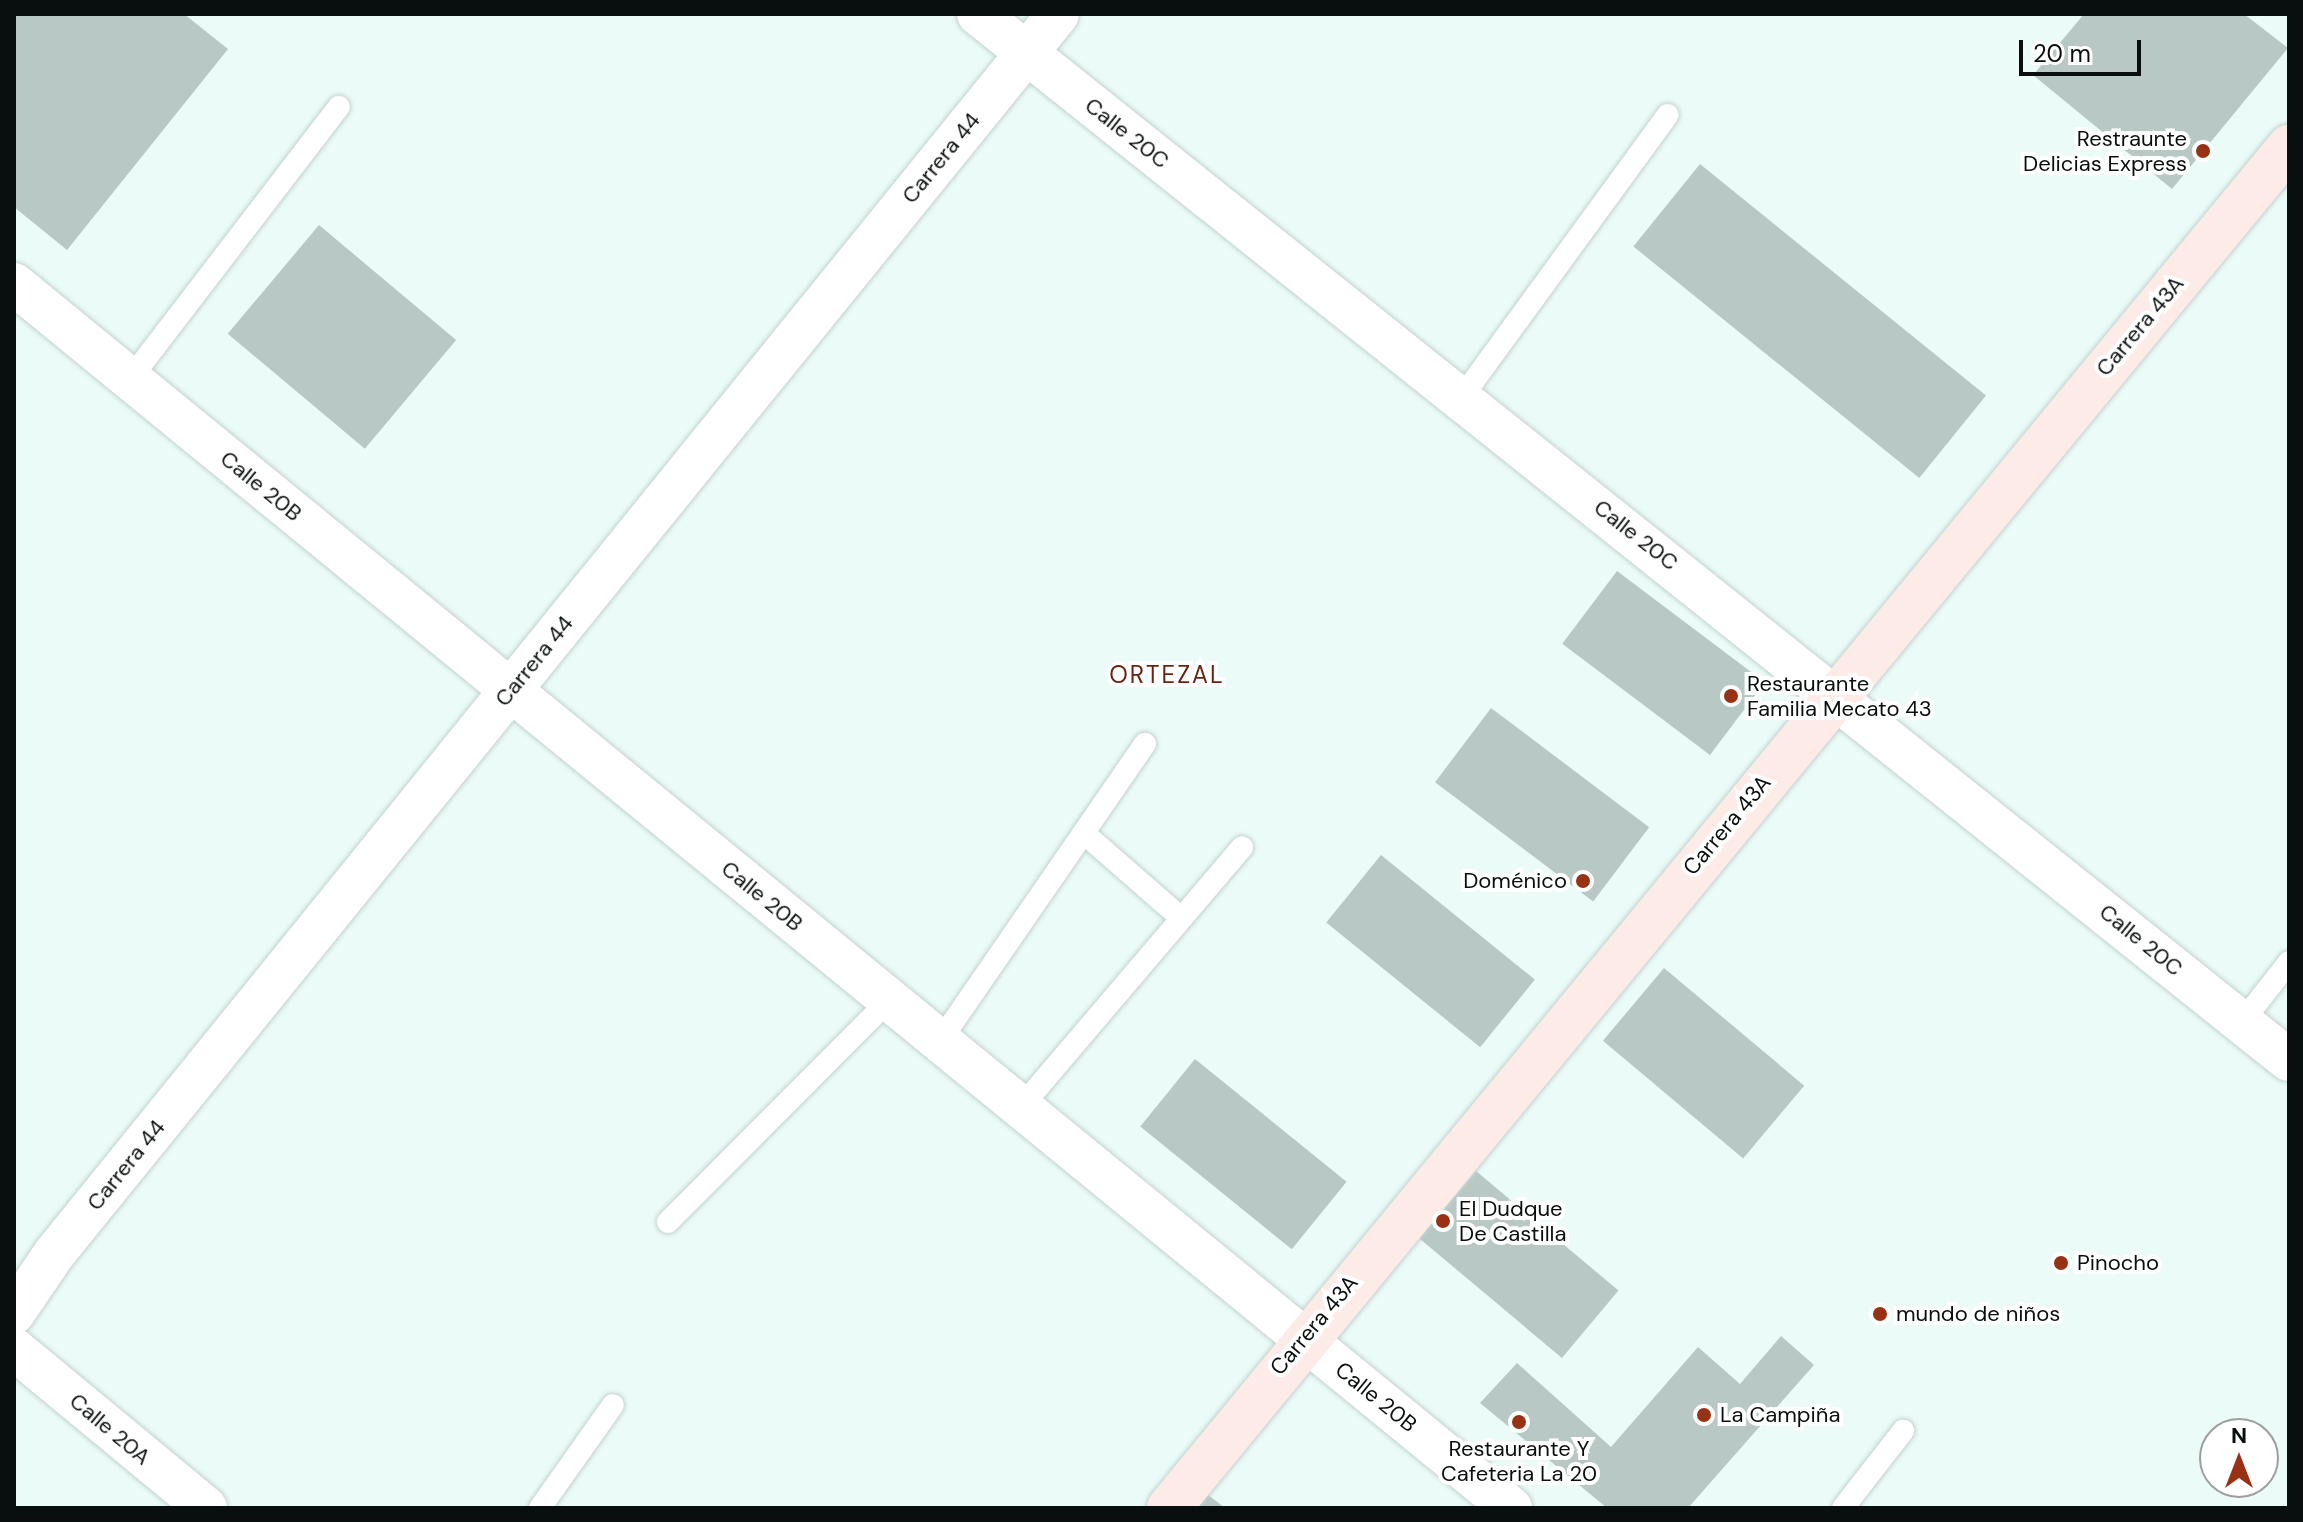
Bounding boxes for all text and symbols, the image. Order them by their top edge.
scale bar [2023,24,2145,74]
text: 20 m [2033,38,2091,69]
street label: Calle 20C [1080,92,1174,174]
street label: Carrera 44 [897,107,985,209]
place label: Restraunte Delicias Express [2023,125,2187,176]
marker: Restraunte Delicias Express [2194,142,2212,160]
street label: Carrera 43A [2091,271,2189,381]
street label: Calle 20B [215,445,307,527]
street label: Calle 20C [1589,494,1683,576]
street label: Carrera 44 [490,610,578,712]
district label: ORTEZAL [1109,661,1225,689]
place label: Restaurante Familia Mecato 43 [1747,670,1932,722]
marker: Restaurante Familia Mecato 43 [1722,687,1740,705]
street label: Carrera 43A [1678,770,1776,880]
street label: Calle 20B [716,855,808,937]
place label: Doménico [1463,868,1567,894]
marker: Doménico [1574,872,1592,890]
street label: Calle 20C [2094,899,2188,981]
street label: Carrera 44 [82,1114,170,1216]
place label: El Dudque De Castilla [1459,1195,1566,1246]
marker: El Dudque De Castilla [1434,1212,1452,1230]
place label: Pinocho [2077,1250,2159,1276]
marker: Pinocho [2052,1254,2070,1272]
street label: Carrera 43A [1265,1270,1363,1380]
place label: mundo de niños [1896,1301,2060,1327]
marker: mundo de niños [1871,1305,1889,1323]
street label: Calle 20B [1330,1356,1422,1438]
street label: Calle 20A [64,1388,156,1470]
place label: La Campiña [1720,1402,1840,1428]
marker: La Campiña [1695,1406,1713,1424]
marker: Restaurante Y Cafeteria La 20 [1510,1413,1528,1431]
north arrow [2199,1418,2279,1498]
text: N [2231,1421,2247,1450]
place label: Restaurante Y Cafeteria La 20 [1441,1435,1597,1486]

